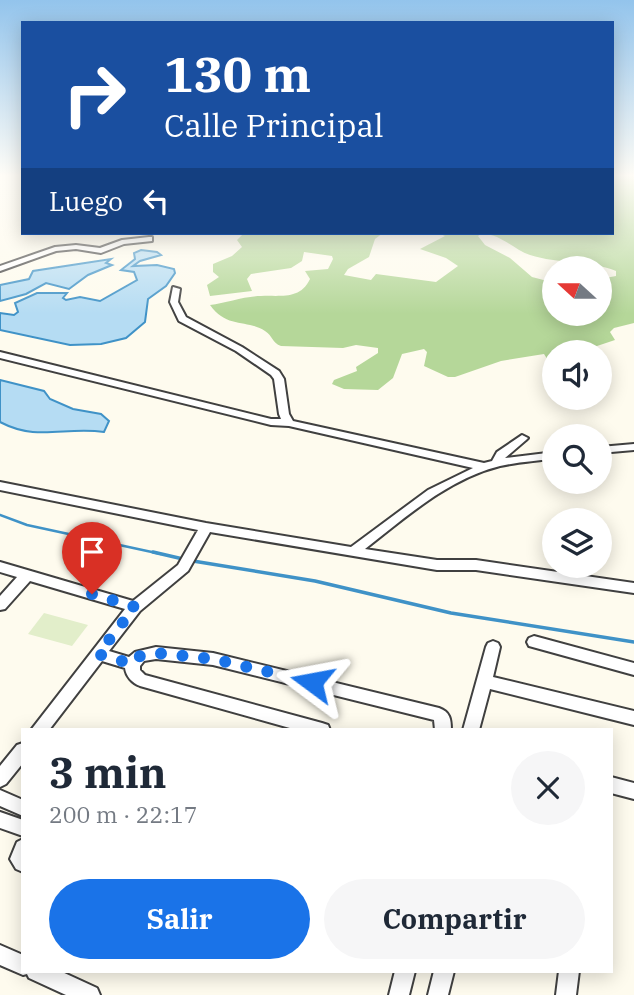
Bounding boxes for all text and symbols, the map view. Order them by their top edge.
text: 130 m [164,42,311,105]
icon: right [49,49,140,140]
text: Calle Principal [164,104,384,146]
icon: left [137,182,175,220]
text: Luego [49,184,123,218]
north arrow [542,256,612,326]
map controls [542,256,612,578]
button: sound [542,340,612,410]
button: search [542,424,612,494]
button: layers [542,508,612,578]
pin [62,522,122,594]
icon: arrive [73,533,111,571]
position arrow [275,645,349,719]
text: 3 min [49,745,167,800]
button: close [511,751,585,825]
text: 200 m · 22:17 [49,799,198,829]
button: Salir [49,879,310,959]
button: Compartir [324,879,585,959]

